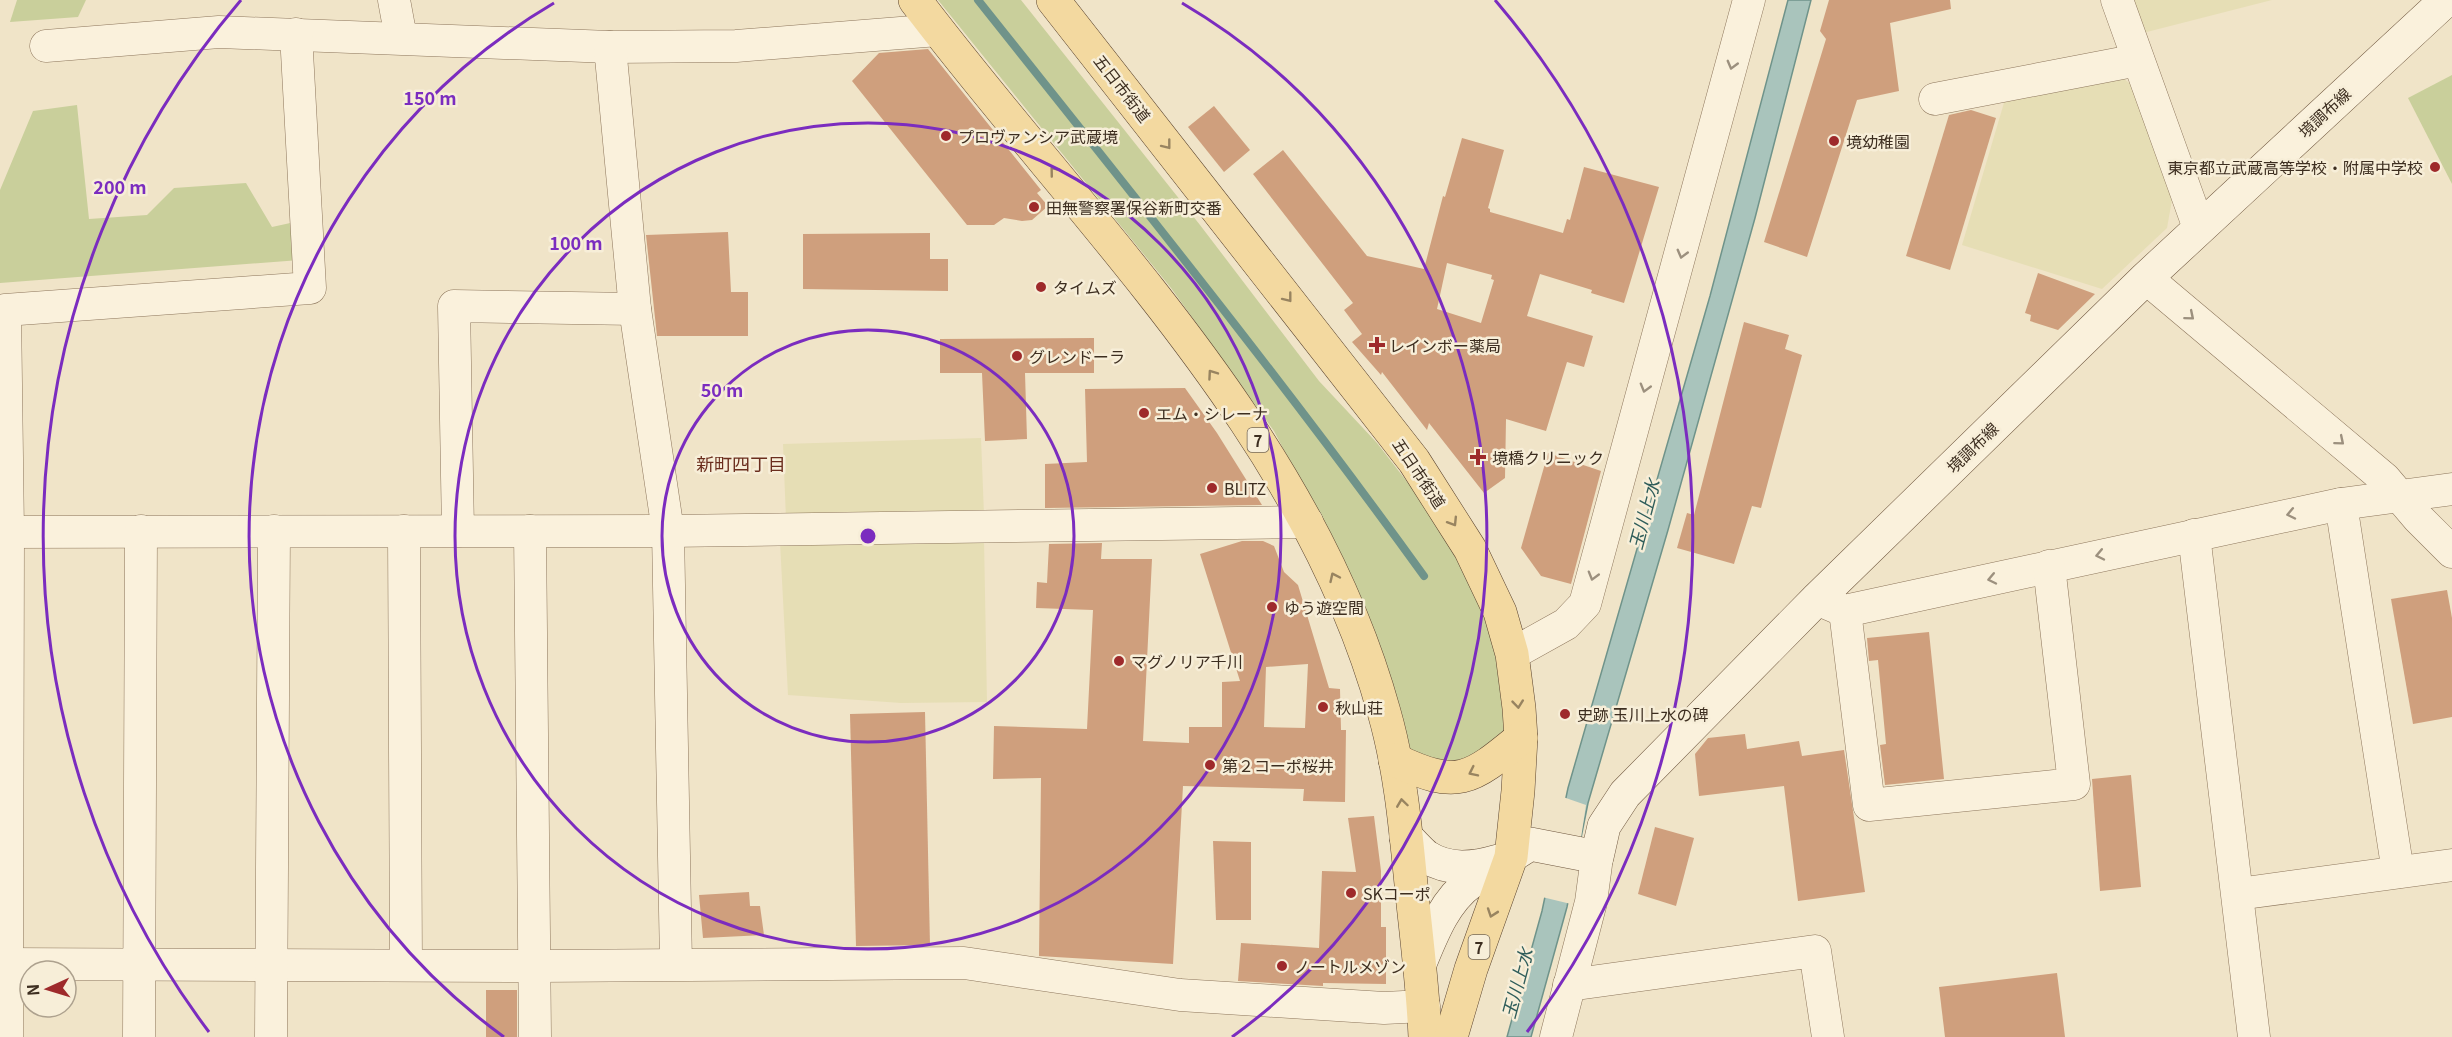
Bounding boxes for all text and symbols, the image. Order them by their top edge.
street label: 五日市街道 [1089,49,1157,127]
one-way arrow [1727,60,1739,70]
street label: 境調布線 [2292,81,2356,143]
text: 150 m [403,84,457,110]
place label: プロヴァンシア武蔵境 [958,124,1118,148]
marker: プロヴァンシア武蔵境 [939,129,953,143]
place label: 境幼稚園 [1846,129,1910,153]
marker: 境幼稚園 [1827,134,1841,148]
one-way arrow [1160,138,1171,149]
place label: 東京都立武蔵高等学校・附属中学校 [2167,155,2423,179]
marker: 東京都立武蔵高等学校・附属中学校 [2428,160,2442,174]
one-way arrow [1050,167,1061,178]
text: 200 m [93,173,147,199]
place label: 田無警察署保谷新町交番 [1046,195,1222,219]
marker: 田無警察署保谷新町交番 [1027,200,1041,214]
text: 100 m [549,229,603,255]
one-way arrow [1676,249,1689,259]
place label: タイムズ [1053,275,1117,299]
marker: タイムズ [1034,280,1048,294]
one-way arrow [1280,291,1291,302]
one-way arrow [2184,308,2195,319]
place label: レインボー薬局 [1389,333,1501,357]
marker: レインボー薬局 [1370,338,1384,352]
place label: グレンドーラ [1029,344,1125,368]
marker: グレンドーラ [1010,349,1024,363]
one-way arrow [1208,370,1219,381]
text: 50 m [701,376,743,402]
one-way arrow [1640,382,1652,393]
place label: エム・シレーナ [1156,401,1268,425]
marker: エム・シレーナ [1137,406,1151,420]
street label: 境調布線 [1941,416,2003,478]
road number: 7 [1248,428,1268,452]
street label: 五日市街道 [1388,433,1452,513]
one-way arrow [2333,434,2344,445]
place label: 境橋クリニック [1492,445,1604,469]
marker: 境橋クリニック [1469,448,1487,466]
district label: 新町四丁目 [696,450,786,476]
water label: 玉川上水 [1621,474,1665,552]
place label: BLITZ [1224,476,1266,500]
marker: BLITZ [1205,481,1219,495]
one-way arrow [2286,507,2296,520]
one-way arrow [1446,516,1457,527]
centre of rings [858,526,878,546]
one-way arrow [2095,548,2105,561]
one-way arrow [1587,571,1600,581]
one-way arrow [1987,572,1997,585]
one-way arrow [1329,573,1341,584]
place label: ゆう遊空間 [1284,595,1364,619]
marker: ゆう遊空間 [1265,600,1279,614]
place label: マグノリア千川 [1131,649,1243,673]
marker: マグノリア千川 [1112,654,1126,668]
place label: 秋山荘 [1335,695,1383,719]
one-way arrow [1512,699,1524,708]
marker: 秋山荘 [1316,700,1330,714]
place label: 史跡 玉川上水の碑 [1577,702,1709,726]
marker: 史跡 玉川上水の碑 [1558,707,1572,721]
place label: 第２コーポ桜井 [1222,753,1334,777]
marker: 第２コーポ桜井 [1203,758,1217,772]
one-way arrow [1469,765,1480,777]
one-way arrow [1396,799,1408,808]
place label: SKコーポ [1363,881,1431,905]
marker: SKコーポ [1344,886,1358,900]
one-way arrow [1486,907,1499,918]
road number: 7 [1468,935,1490,959]
water label: 玉川上水 [1494,943,1538,1021]
place label: ノートルメゾン [1294,954,1406,978]
north arrow [18,959,78,1019]
marker: ノートルメゾン [1275,959,1289,973]
text: N [20,983,44,997]

